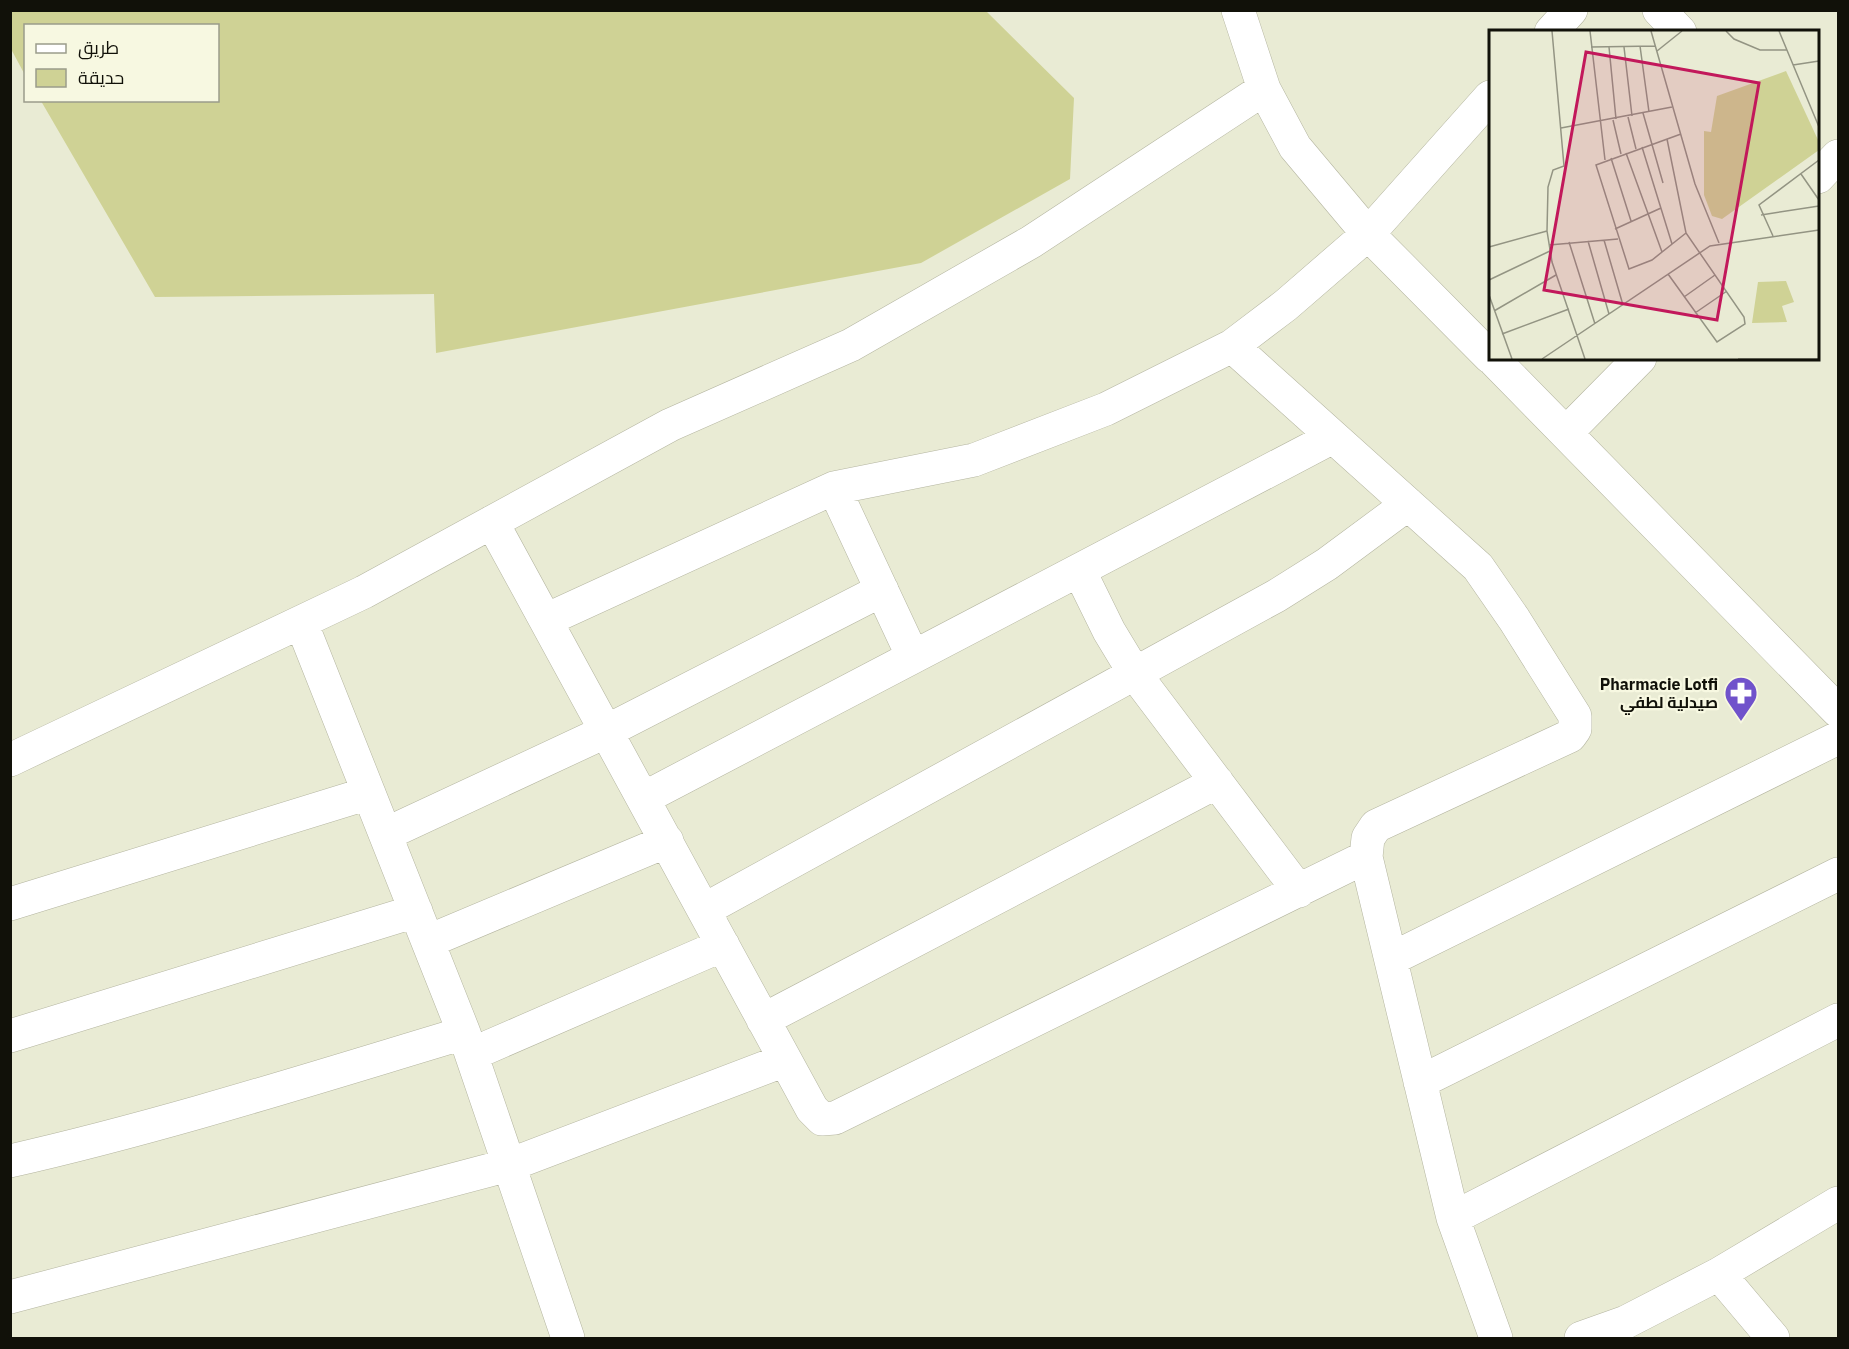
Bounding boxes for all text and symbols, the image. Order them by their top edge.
legend [24,24,219,102]
inset map [1489,30,1819,360]
text: طريق [78,36,119,60]
text: حديقة [78,66,124,89]
place label: Pharmacie Lotfi صيدلية لطفي [1600,674,1718,715]
pharmacy icon: Pharmacie Lotfi صيدلية لطفي [1723,675,1759,722]

